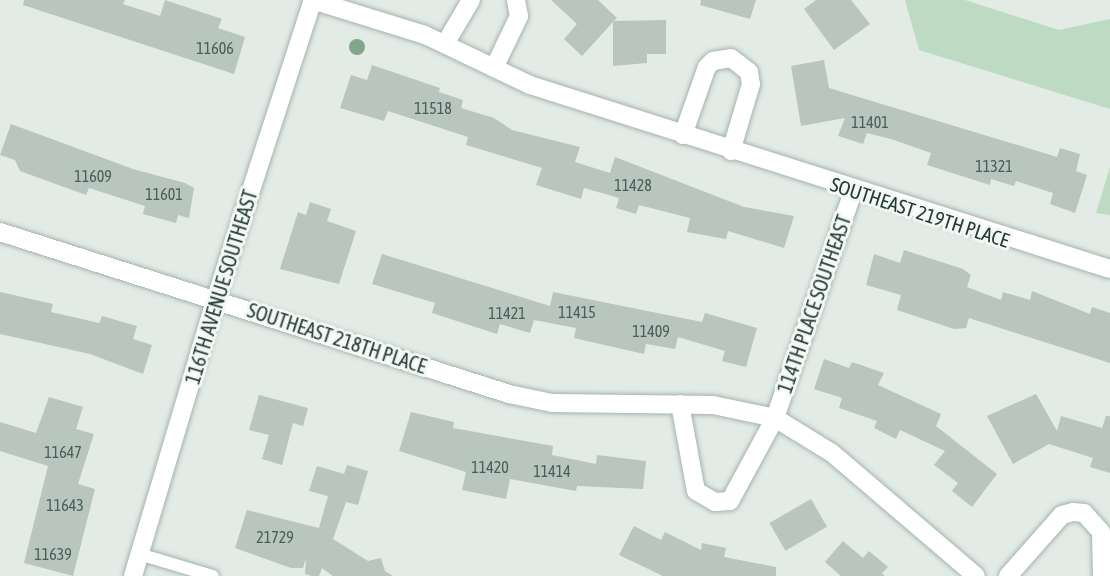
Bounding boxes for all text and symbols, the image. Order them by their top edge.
house number: 11606 [196,38,234,58]
house number: 11518 [414,98,452,118]
house number: 11401 [851,112,889,132]
house number: 11321 [975,156,1013,176]
house number: 11609 [74,166,112,186]
street label: SOUTHEAST 219TH PLACE [828,172,1012,252]
house number: 11428 [614,175,652,195]
house number: 11601 [145,184,183,204]
street label: 116TH AVENUE SOUTHEAST [180,187,262,387]
street label: 114TH PLACE SOUTHEAST [772,212,856,396]
street label: SOUTHEAST 218TH PLACE [245,298,429,378]
house number: 11415 [558,302,596,322]
house number: 11421 [488,303,526,323]
house number: 11409 [632,321,670,341]
house number: 11647 [44,442,82,462]
house number: 11420 [471,457,509,477]
house number: 11414 [533,461,571,481]
house number: 11643 [46,495,84,515]
house number: 21729 [256,527,294,547]
house number: 11639 [34,544,72,564]

